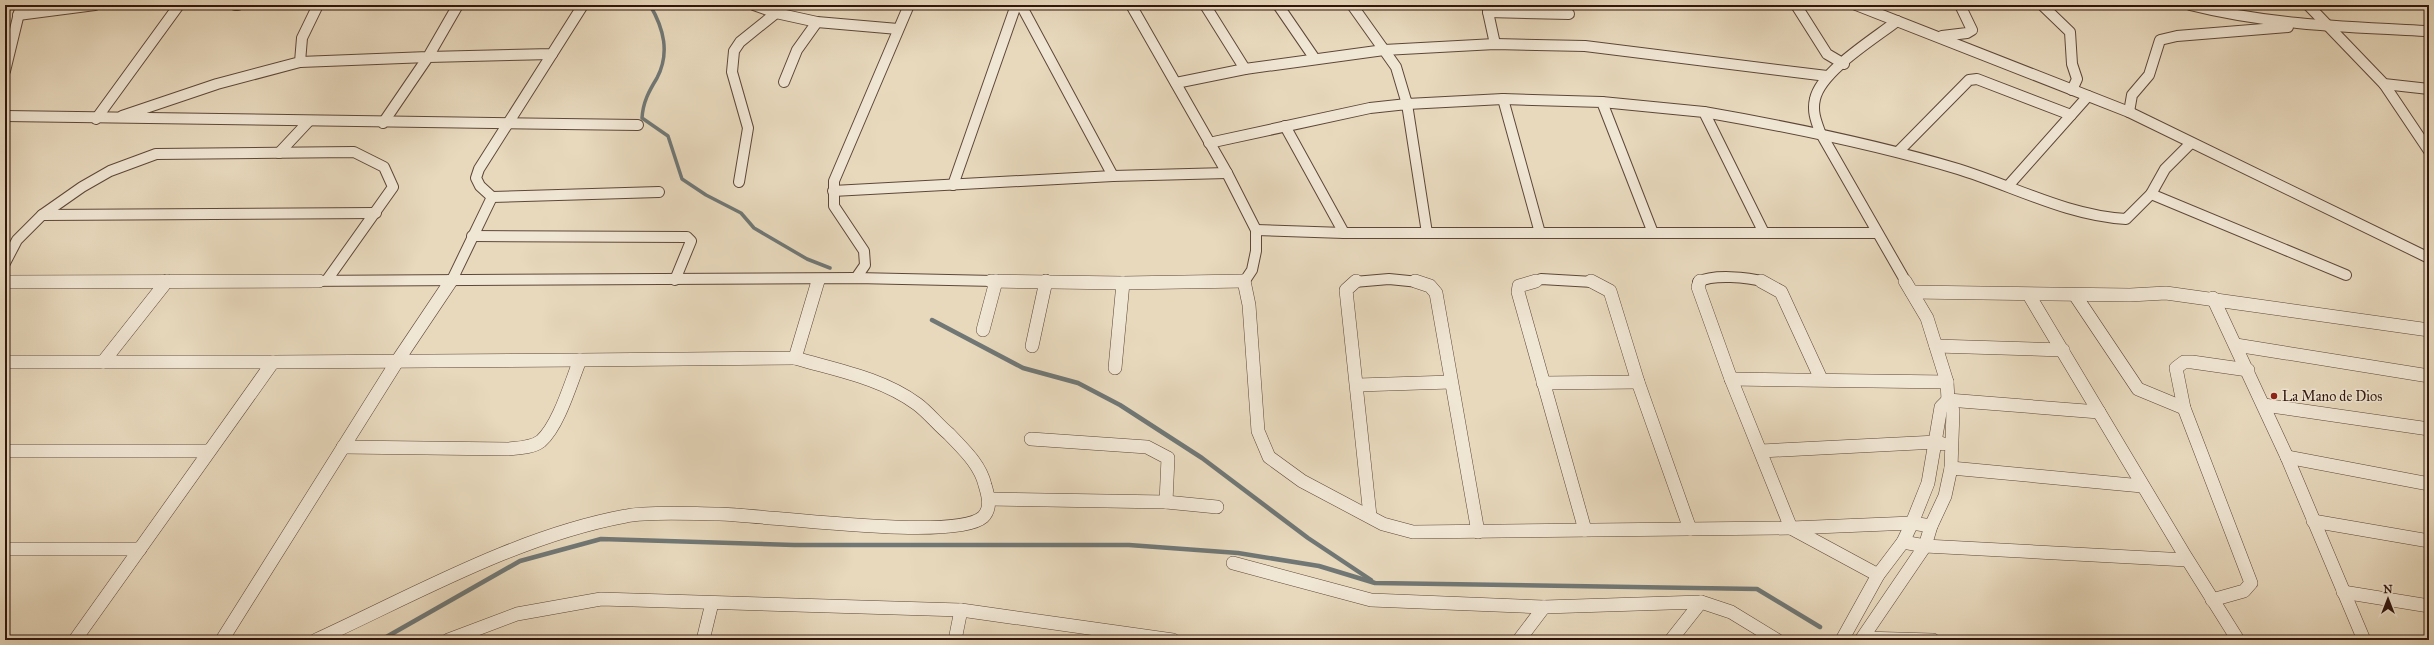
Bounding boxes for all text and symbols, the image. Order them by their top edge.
place label: La Mano de Dios [2282,388,2382,405]
marker: La Mano de Dios [2269,391,2279,401]
north arrow [2368,579,2408,619]
text: N [2383,583,2393,596]

